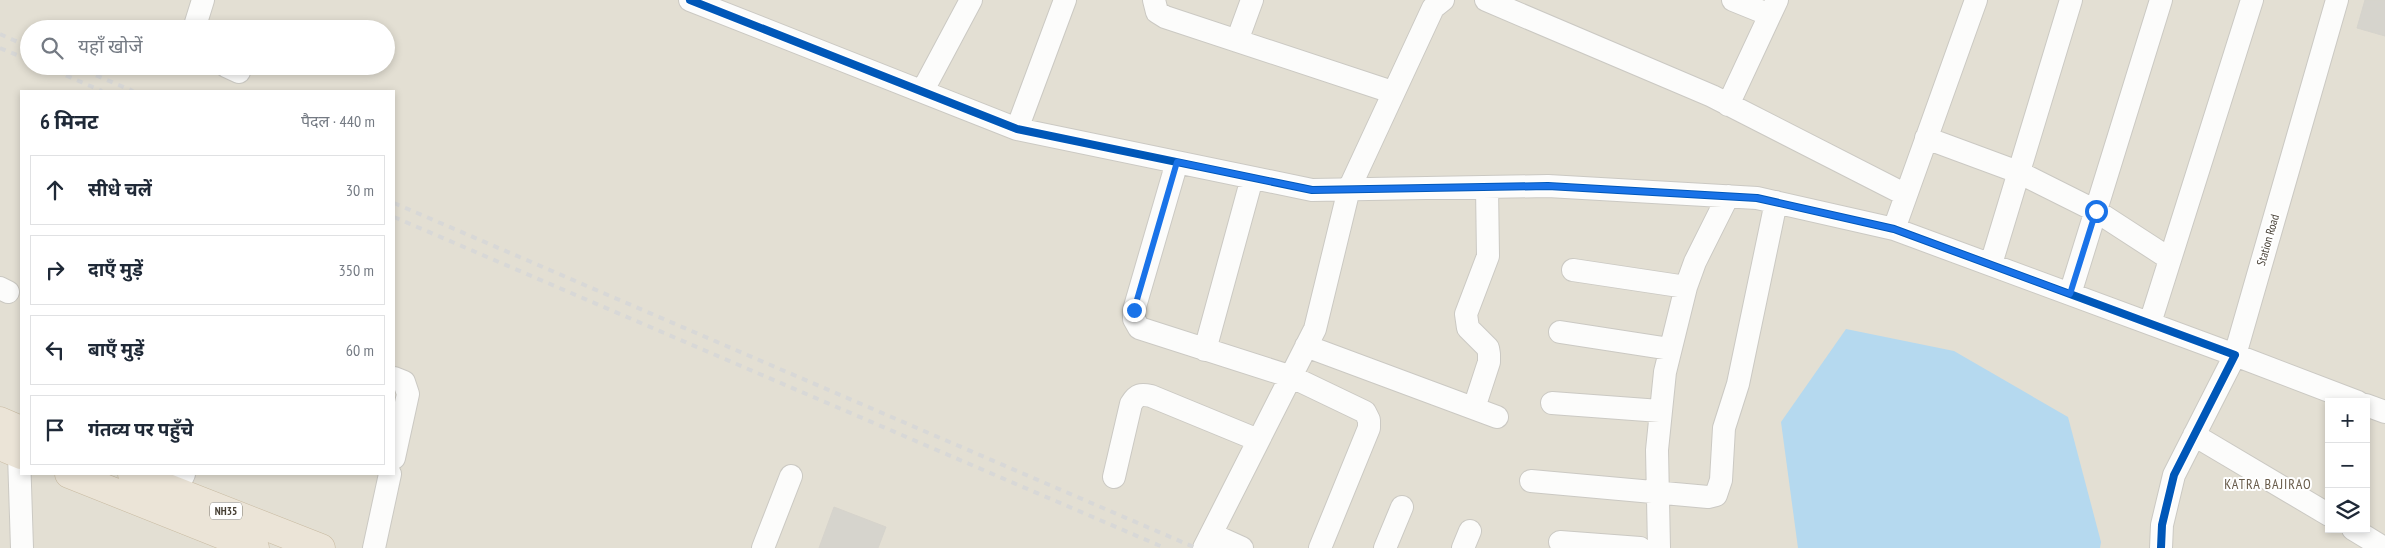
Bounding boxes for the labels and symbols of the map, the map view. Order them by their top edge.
route start [2085,200,2108,223]
street label: Station Road [2253,213,2282,267]
route end [1123,299,1146,322]
district label: KATRA BAJIRAO [2224,475,2312,493]
road number: NH35 [210,502,242,520]

